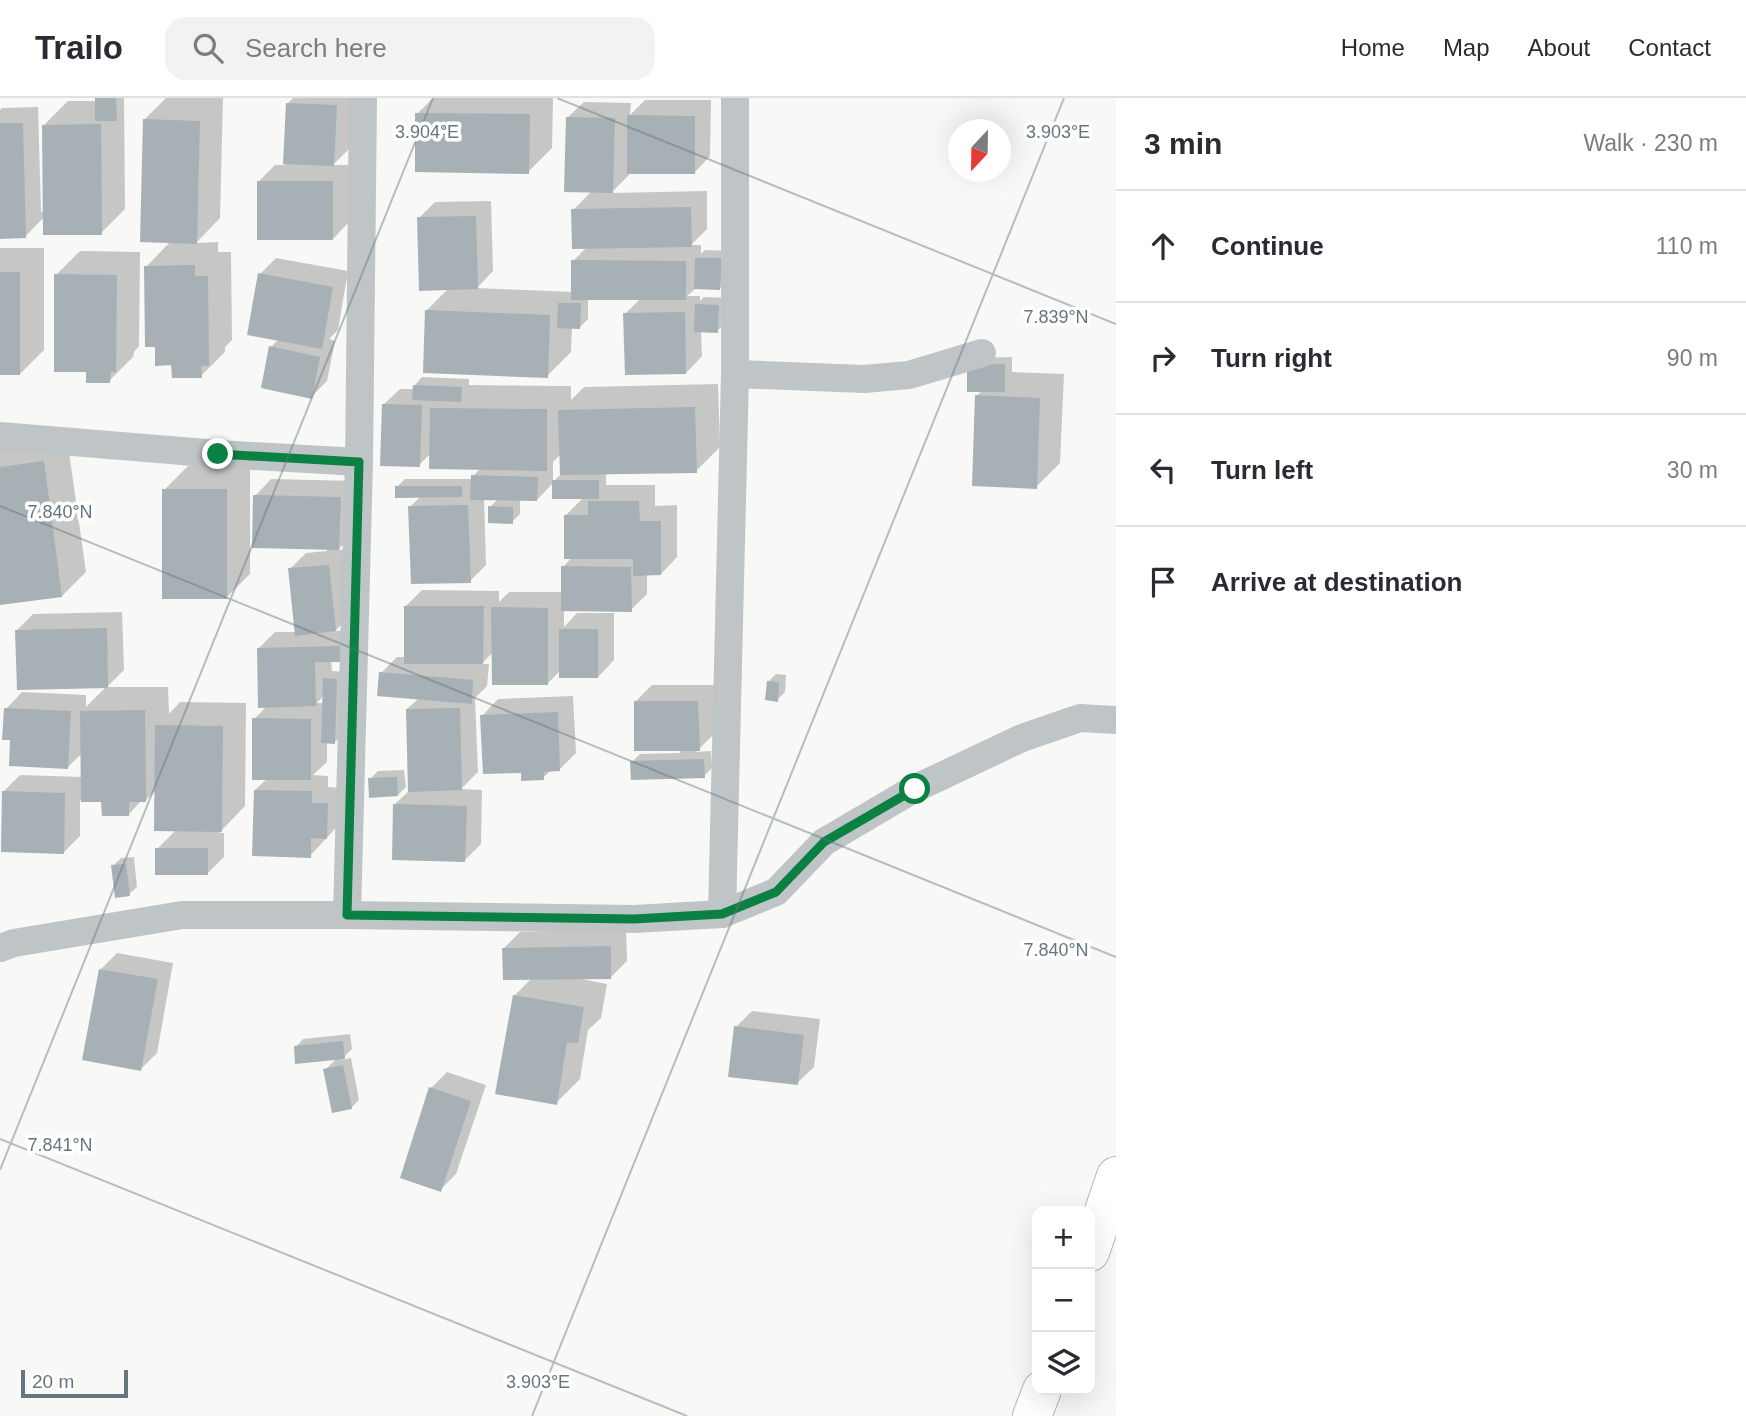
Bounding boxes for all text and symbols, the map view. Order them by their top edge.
search box [165,17,655,80]
text: Trailo [35,29,123,66]
icon: search [189,29,227,67]
text: Search here [245,33,387,63]
text: Home [1341,34,1405,61]
text: Map [1443,34,1490,61]
text: About [1528,34,1590,61]
text: Contact [1628,34,1711,61]
north arrow [948,119,1011,182]
text: 3.904°E [395,122,459,142]
text: 3.903°E [1026,122,1090,142]
text: 3 min [1144,127,1222,160]
text: Walk · 230 m [1583,130,1718,156]
icon: ahead [1144,227,1182,265]
text: Continue [1211,231,1324,261]
text: 110 m [1656,233,1718,259]
text: 7.839°N [1023,307,1089,327]
icon: right [1144,339,1182,377]
text: Turn right [1211,343,1332,373]
text: 90 m [1667,345,1718,371]
route end [202,438,233,469]
icon: left [1144,451,1182,489]
text: Turn left [1211,455,1313,485]
text: 30 m [1667,457,1718,483]
text: 7.840°N [27,502,93,522]
icon: arrive [1144,563,1182,601]
text: Arrive at destination [1211,567,1462,597]
route start [899,773,930,804]
text: 7.840°N [1023,940,1089,960]
text: 7.841°N [27,1135,93,1155]
map controls [1032,1206,1095,1395]
button: + [1032,1206,1095,1269]
button: − [1032,1269,1095,1332]
button: layers [1032,1332,1095,1395]
scale bar [21,1367,128,1399]
text: 20 m [32,1371,74,1392]
text: 3.903°E [506,1372,570,1392]

